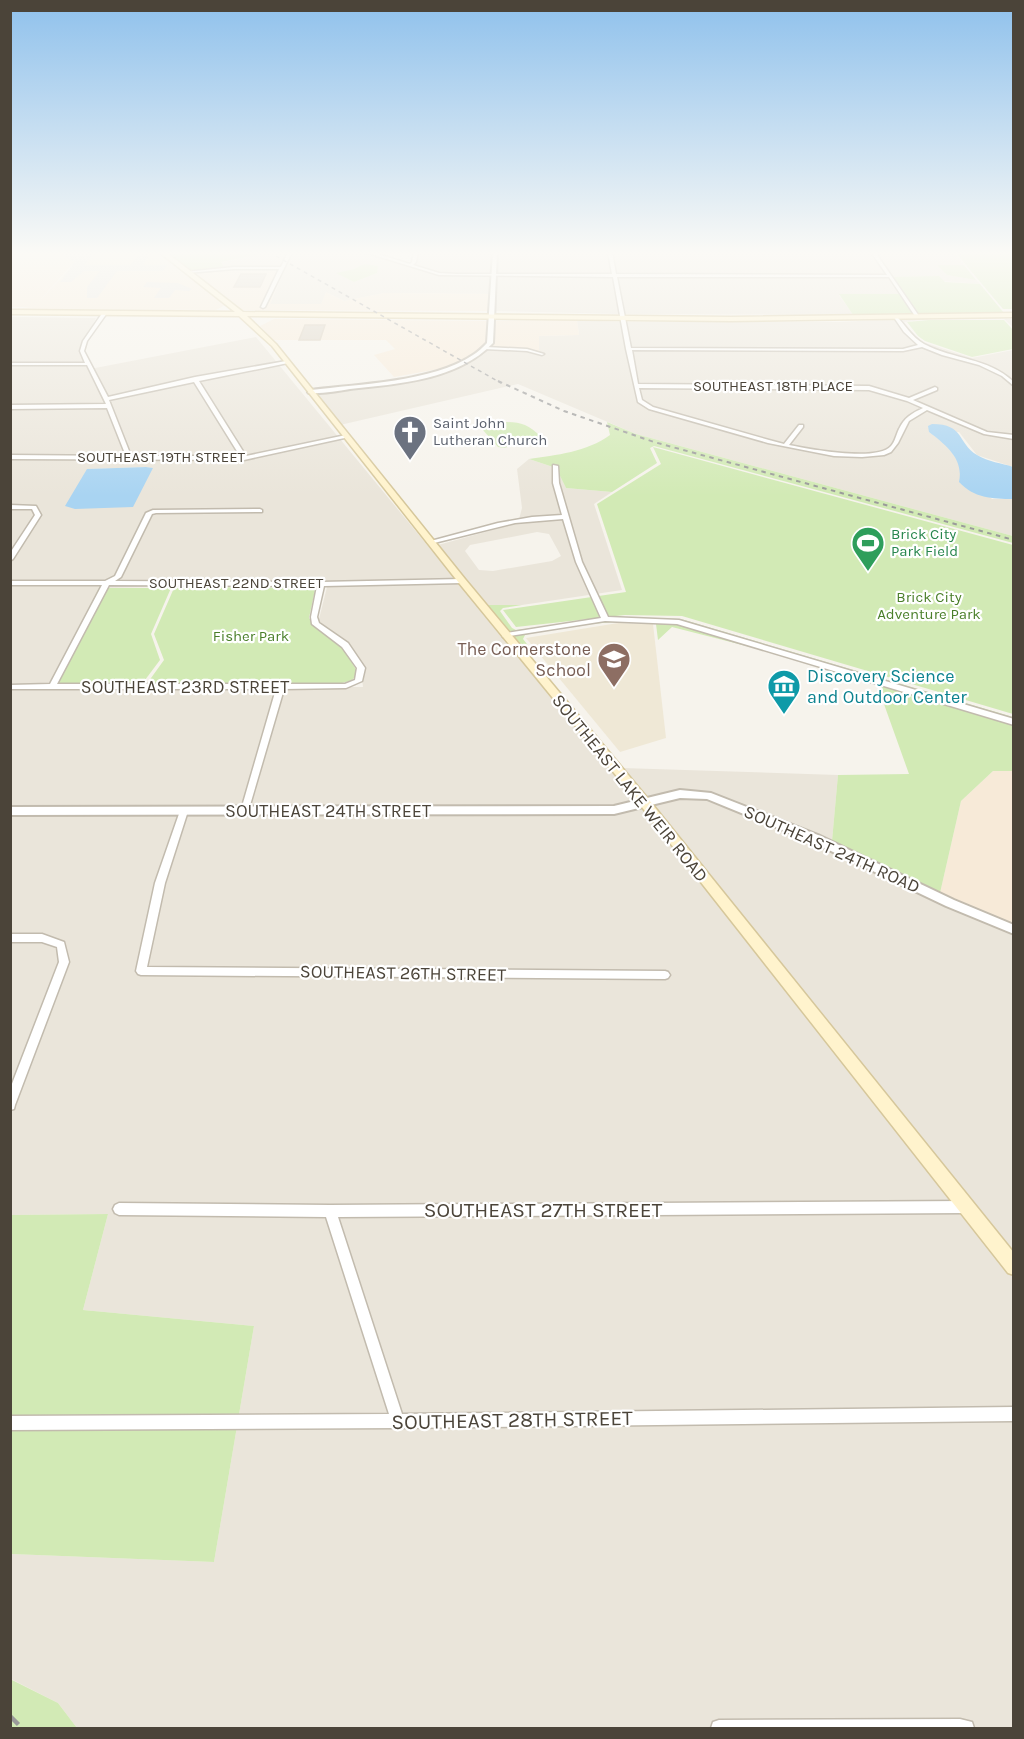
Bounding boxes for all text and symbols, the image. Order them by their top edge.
street label: SOUTHEAST 18TH PLACE [693,377,853,395]
church icon: Saint John Lutheran Church [392,414,428,461]
place label: Saint John Lutheran Church [433,414,547,449]
street label: SOUTHEAST 19TH STREET [77,448,246,466]
sports icon: Brick City Park Field [850,525,886,572]
place label: Brick City Park Field [891,525,958,560]
street label: SOUTHEAST 22ND STREET [149,574,324,592]
park label: Brick City Adventure Park [877,588,981,623]
park label: Fisher Park [213,627,289,645]
place label: The Cornerstone School [457,638,591,681]
school or university icon: The Cornerstone School [596,641,632,688]
place label: Discovery Science and Outdoor Center [807,665,967,708]
museum icon: Discovery Science and Outdoor Center [766,668,802,715]
street label: SOUTHEAST 23RD STREET [81,676,289,698]
street label: SOUTHEAST LAKE WEIR ROAD [547,690,713,886]
street label: SOUTHEAST 24TH STREET [225,800,431,822]
street label: SOUTHEAST 24TH ROAD [740,800,924,898]
street label: SOUTHEAST 26TH STREET [300,960,506,986]
street label: SOUTHEAST 27TH STREET [424,1198,663,1222]
street label: SOUTHEAST 28TH STREET [391,1406,633,1434]

